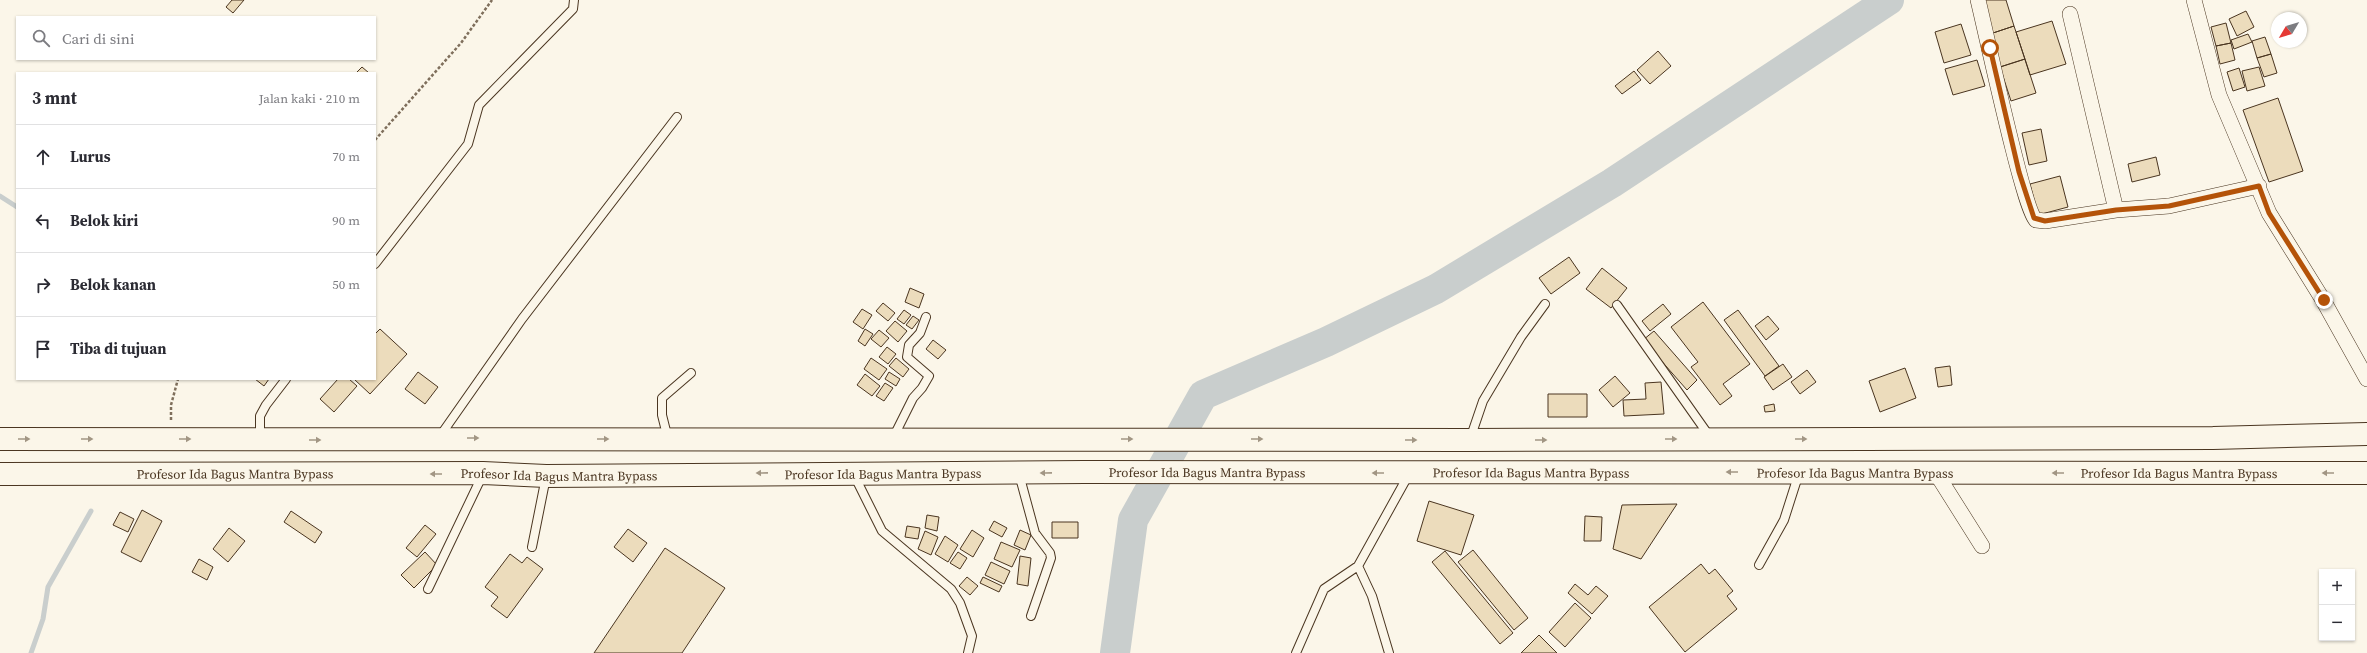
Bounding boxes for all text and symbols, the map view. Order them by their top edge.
north arrow [2271,12,2307,48]
search box [16,16,376,60]
icon: search [30,27,52,49]
text: Cari di sini [62,28,134,49]
route start [1981,39,1999,57]
text: 3 mnt [32,86,77,110]
text: Jalan kaki · 210 m [259,90,360,107]
icon: ahead [32,146,54,168]
text: Lurus [70,146,111,167]
text: 70 m [332,148,360,165]
icon: left [32,210,54,232]
text: Belok kiri [70,210,138,231]
text: 90 m [332,212,360,229]
icon: right [32,274,54,296]
text: Belok kanan [70,274,156,295]
text: 50 m [332,276,360,293]
route end [2315,291,2333,309]
icon: arrive [32,338,54,360]
text: Tiba di tujuan [70,338,166,359]
one-way arrow [467,435,480,441]
one-way arrow [18,436,31,442]
one-way arrow [81,436,94,442]
one-way arrow [179,436,192,442]
one-way arrow [597,436,610,442]
one-way arrow [1121,436,1134,442]
one-way arrow [1251,436,1264,442]
one-way arrow [1665,436,1678,442]
one-way arrow [1795,436,1808,442]
one-way arrow [309,437,322,443]
one-way arrow [1405,437,1418,443]
one-way arrow [1535,437,1548,443]
street label: Profesor Ida Bagus Mantra Bypass [1108,464,1306,481]
street label: Profesor Ida Bagus Mantra Bypass [1432,464,1630,481]
street label: Profesor Ida Bagus Mantra Bypass [136,465,334,483]
street label: Profesor Ida Bagus Mantra Bypass [460,465,658,485]
street label: Profesor Ida Bagus Mantra Bypass [784,465,982,483]
street label: Profesor Ida Bagus Mantra Bypass [1756,465,1954,482]
street label: Profesor Ida Bagus Mantra Bypass [2080,465,2278,482]
one-way arrow [1040,469,1052,476]
one-way arrow [1725,469,1738,475]
one-way arrow [430,470,442,477]
one-way arrow [755,470,768,476]
one-way arrow [1371,470,1384,476]
one-way arrow [2051,470,2064,476]
one-way arrow [2321,470,2334,476]
map controls [2319,569,2355,641]
button: + [2319,569,2355,605]
button: − [2319,605,2355,641]

